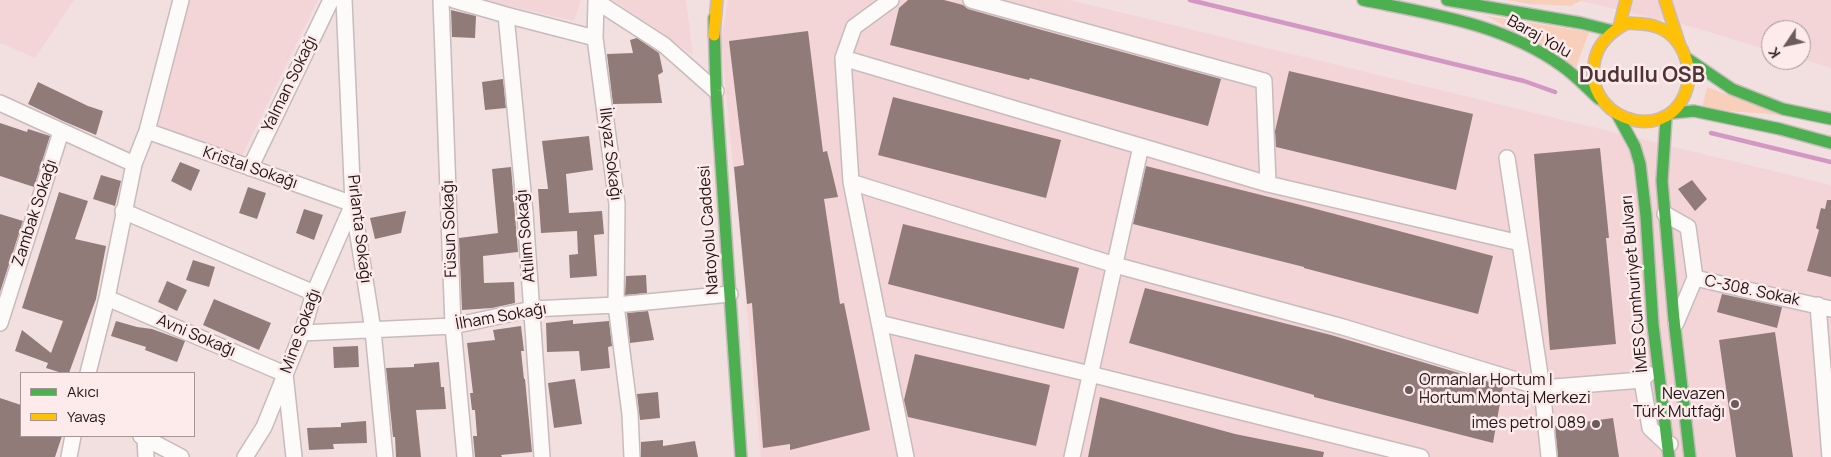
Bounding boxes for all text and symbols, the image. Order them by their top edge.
street label: Baraj Yolu [1503,11,1575,63]
north arrow [1761,20,1811,70]
street label: Yalman Sokağı [258,33,322,135]
text: K [1764,44,1784,62]
district label: Dudullu OSB [1579,63,1705,89]
street label: İlkyaz Sokağı [595,106,625,202]
street label: Kristal Sokağı [200,143,300,193]
street label: Zambak Sokağı [9,157,61,269]
street label: Natoyolu Caddesi [695,165,723,295]
street label: Pırlanta Sokağı [343,174,375,284]
street label: Füsun Sokağı [439,180,461,278]
street label: Atılım Sokağı [512,189,540,283]
street label: İMES Cumhuriyet Bulvarı [1618,194,1652,374]
street label: C-308. Sokak [1703,272,1801,310]
street label: Mine Sokağı [277,286,325,376]
street label: İlham Sokağı [454,300,548,334]
street label: Avni Sokağı [154,311,238,361]
place label: Ormanlar Hortum | Hortum Montaj Merkezi [1419,371,1591,409]
legend [20,372,195,437]
text: Akıcı [67,381,99,402]
marker: Ormanlar Hortum | Hortum Montaj Merkezi [1403,384,1415,396]
place label: Nevazen Türk Mutfağı [1633,385,1725,423]
marker: Nevazen Türk Mutfağı [1729,398,1741,410]
text: Yavaş [67,406,106,427]
place label: imes petrol 089 [1472,414,1586,434]
marker: imes petrol 089 [1590,418,1602,430]

